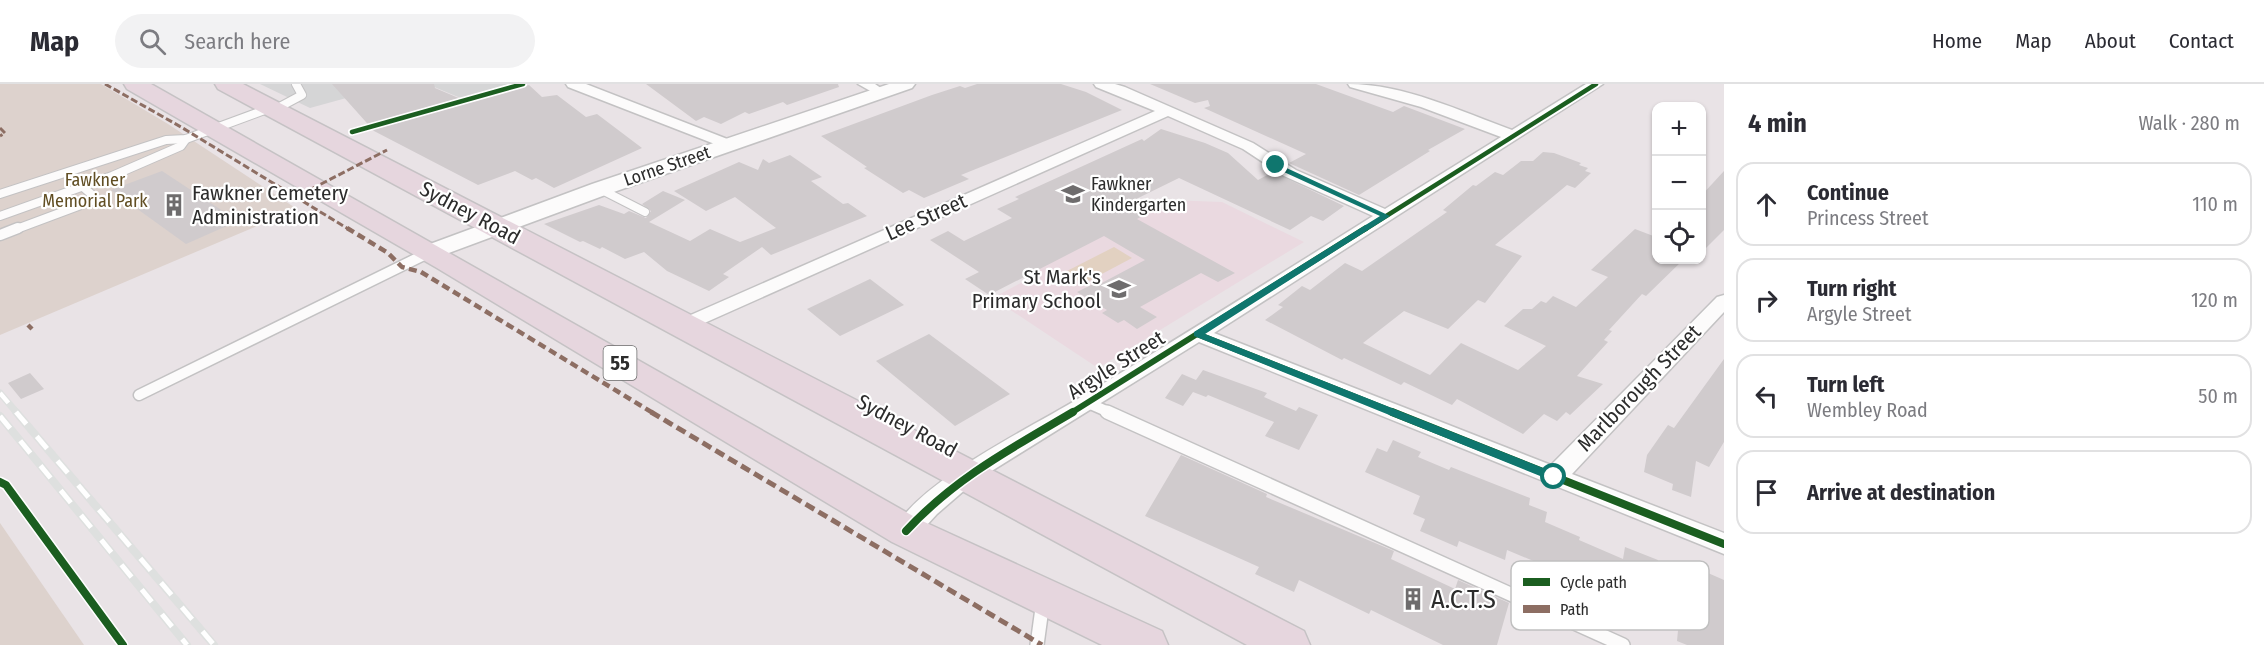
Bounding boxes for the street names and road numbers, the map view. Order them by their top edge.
street label: Lorne Street [621,141,713,191]
street label: Sydney Road [415,176,525,250]
street label: Lee Street [881,188,971,246]
street label: Marlborough Street [1572,319,1706,457]
street label: Argyle Street [1063,325,1170,405]
road number: 55 [604,346,636,380]
street label: Sydney Road [852,389,962,463]

